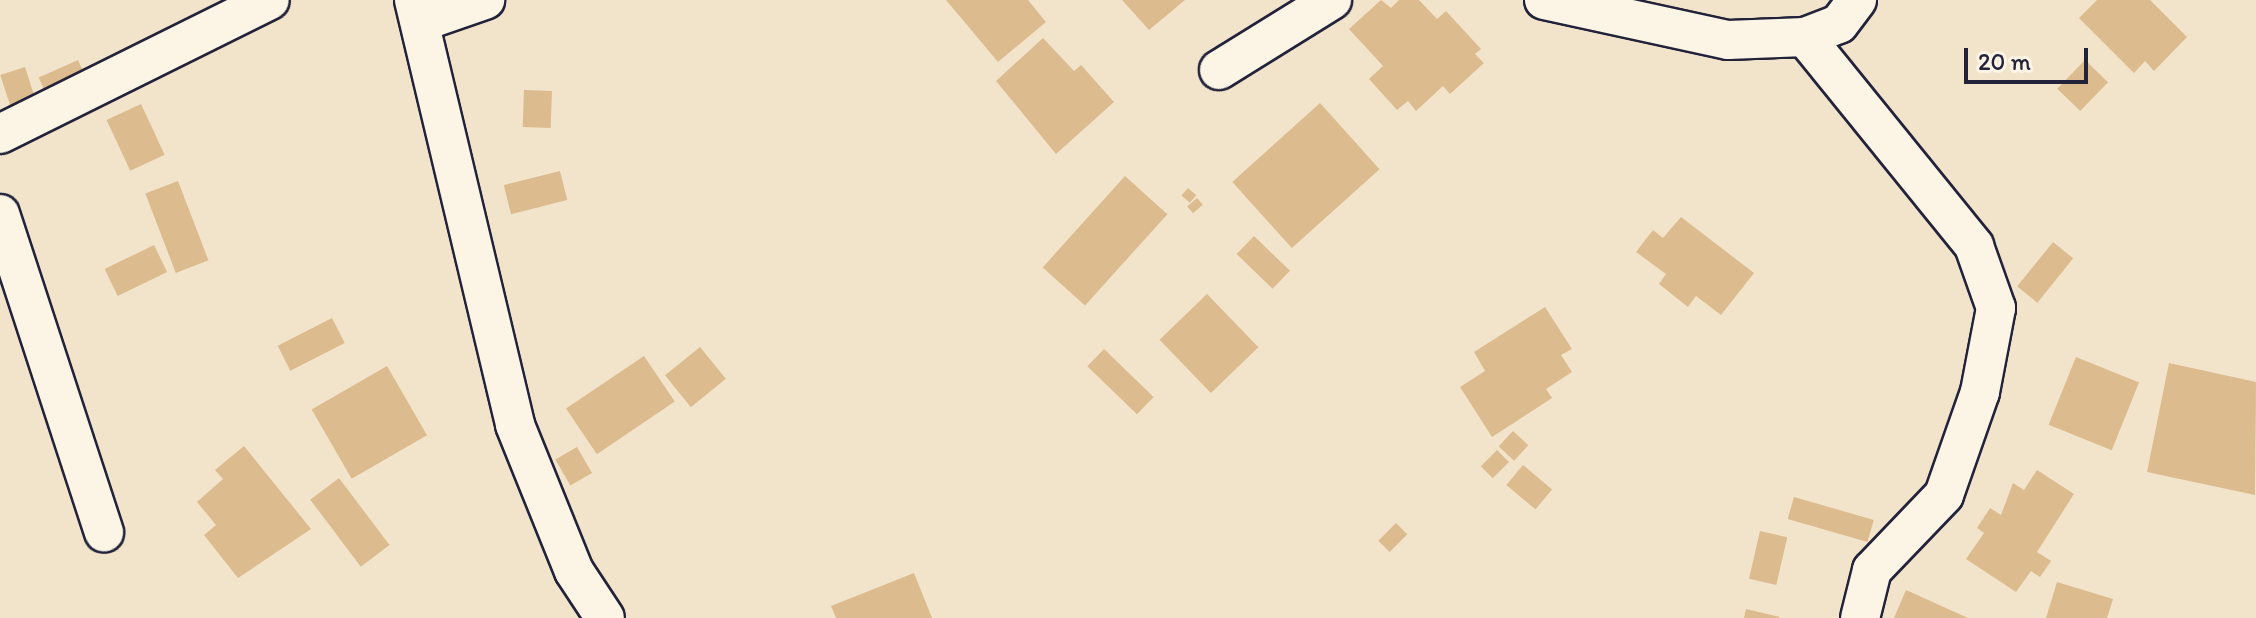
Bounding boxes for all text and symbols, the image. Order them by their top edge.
scale bar [1968,32,2092,82]
text: 20 m [1978,47,2031,76]

